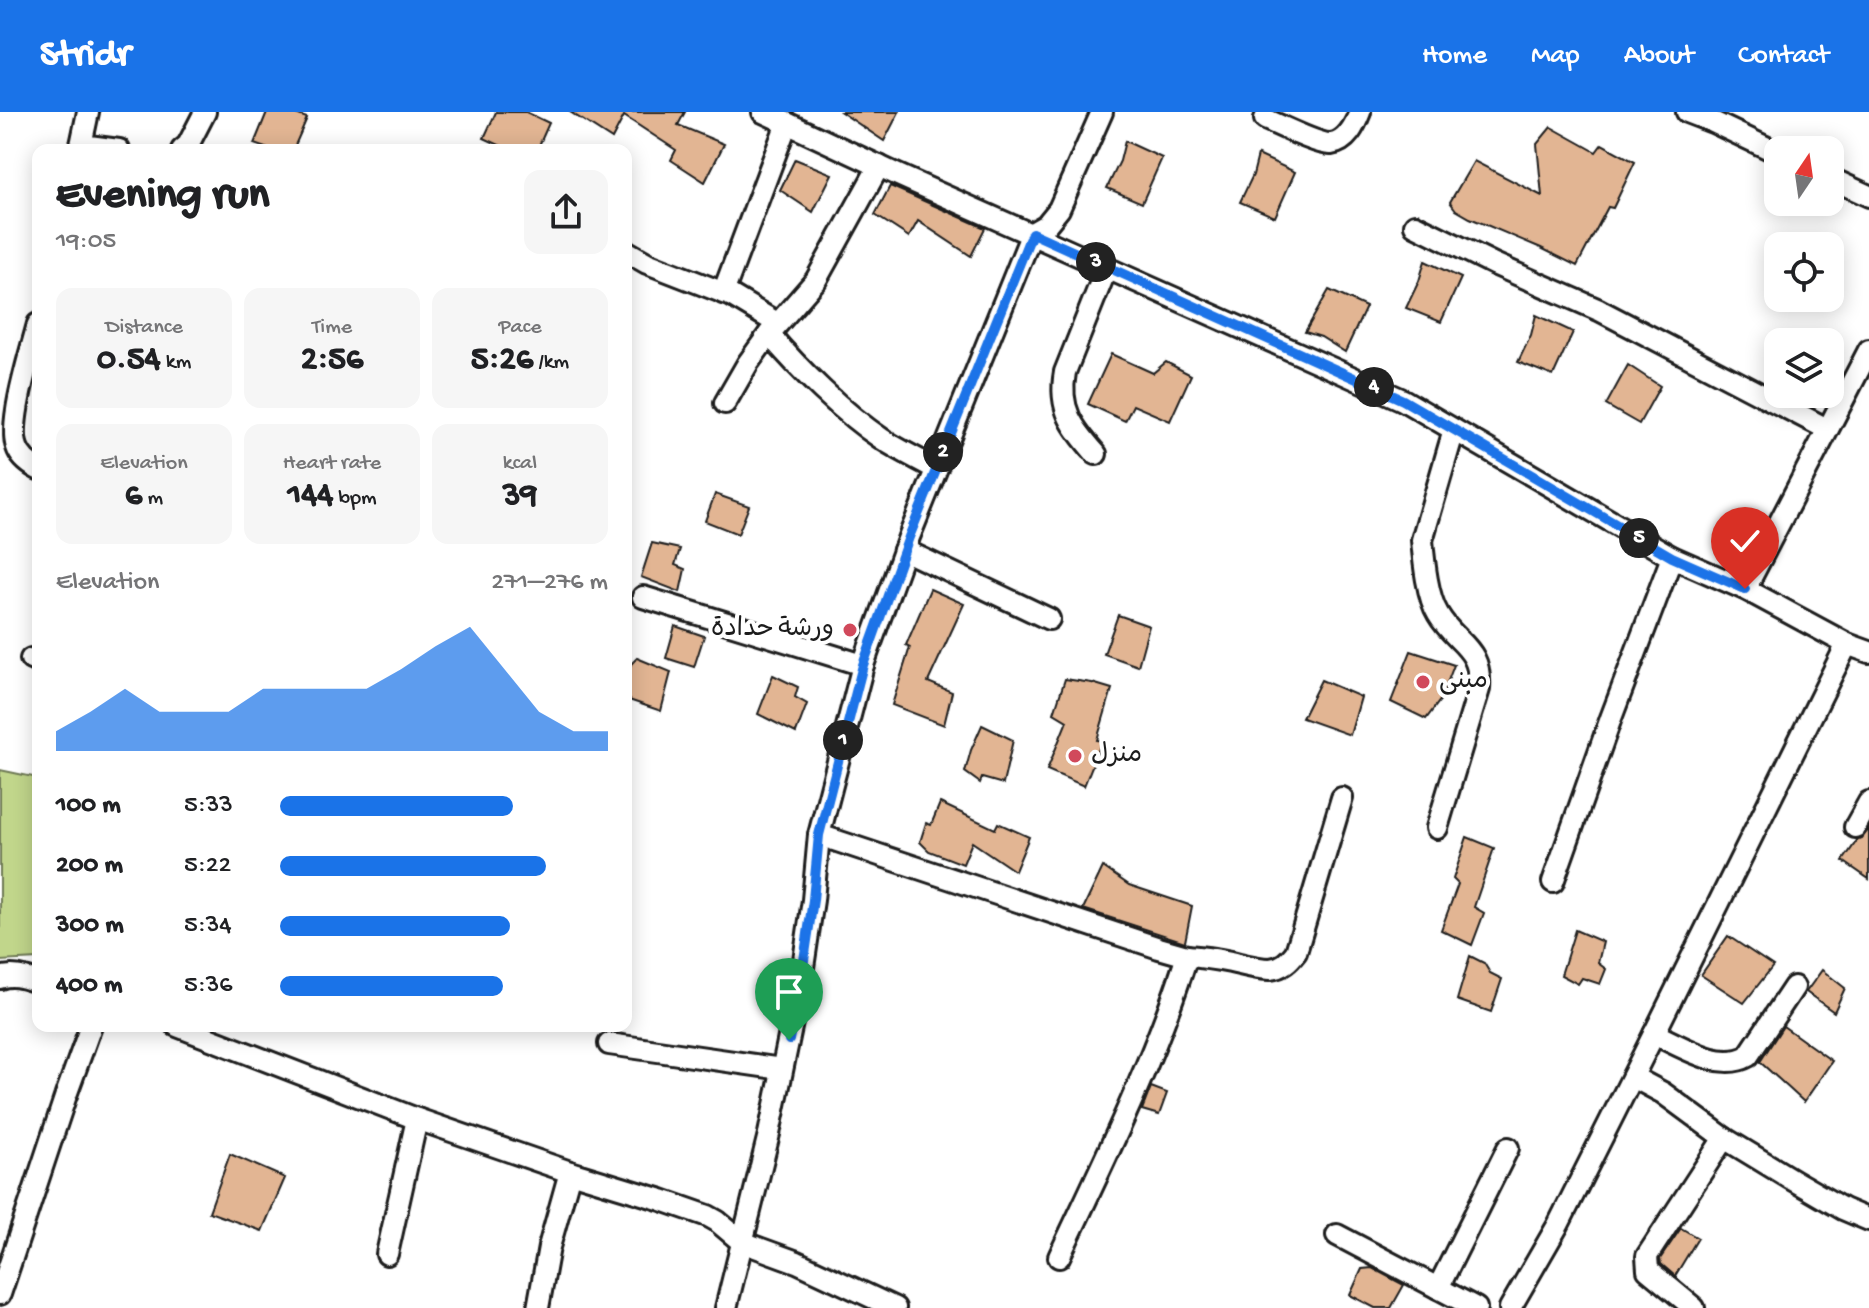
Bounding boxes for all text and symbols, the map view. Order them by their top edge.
text: Stridr [40,34,131,78]
text: Home [1422,40,1487,73]
text: Map [1531,40,1580,73]
text: About [1624,40,1694,73]
text: Contact [1738,40,1829,73]
north arrow [1764,136,1844,216]
map controls [1764,136,1844,408]
button: share [524,170,608,254]
text: Evening run [56,171,269,223]
text: 19:05 [56,227,116,258]
button: locate [1764,232,1844,312]
pin: 3 [1076,242,1116,282]
text: 3 [1090,249,1102,275]
text: Distance [105,315,183,341]
text: Time [312,315,352,341]
text: Pace [498,315,542,341]
button: layers [1764,328,1844,408]
text: 0.54 [97,341,161,381]
text: 2:56 [301,341,363,381]
text: 5:26 [471,341,533,381]
text: km [161,350,191,376]
text: /km [533,350,569,376]
pin: 4 [1354,367,1394,407]
text: 4 [1369,374,1379,400]
pin: 2 [923,432,963,472]
text: 2 [938,439,948,465]
text: Elevation [100,451,188,477]
text: Heart rate [283,451,381,477]
text: kcal [503,451,537,477]
text: 6 [125,477,142,517]
text: 144 [287,477,333,517]
text: 39 [503,477,537,517]
text: m [142,486,163,512]
text: bpm [333,486,377,512]
pin [1711,507,1779,589]
pin: 5 [1619,518,1659,558]
icon: check [1723,519,1767,563]
text: 5 [1633,525,1645,551]
text: Elevation [56,568,159,599]
text: 271–276 m [491,568,608,599]
place label: ورشة حدادة [711,615,834,646]
marker: ورشة حدادة [841,621,859,639]
place label: مبنى [1439,667,1488,698]
marker: مبنى [1414,673,1432,691]
pin: 1 [823,720,863,760]
text: 1 [839,727,847,753]
place label: منزل [1091,741,1142,772]
marker: منزل [1066,747,1084,765]
text: 100 m [56,791,121,822]
text: 5:33 [184,791,233,822]
text: 200 m [56,851,123,882]
text: 5:22 [184,851,231,882]
text: 300 m [56,911,124,942]
text: 5:34 [184,911,232,942]
pin [755,958,823,1040]
icon: arrive [767,970,811,1014]
text: 400 m [56,971,122,1002]
text: 5:36 [184,971,233,1002]

